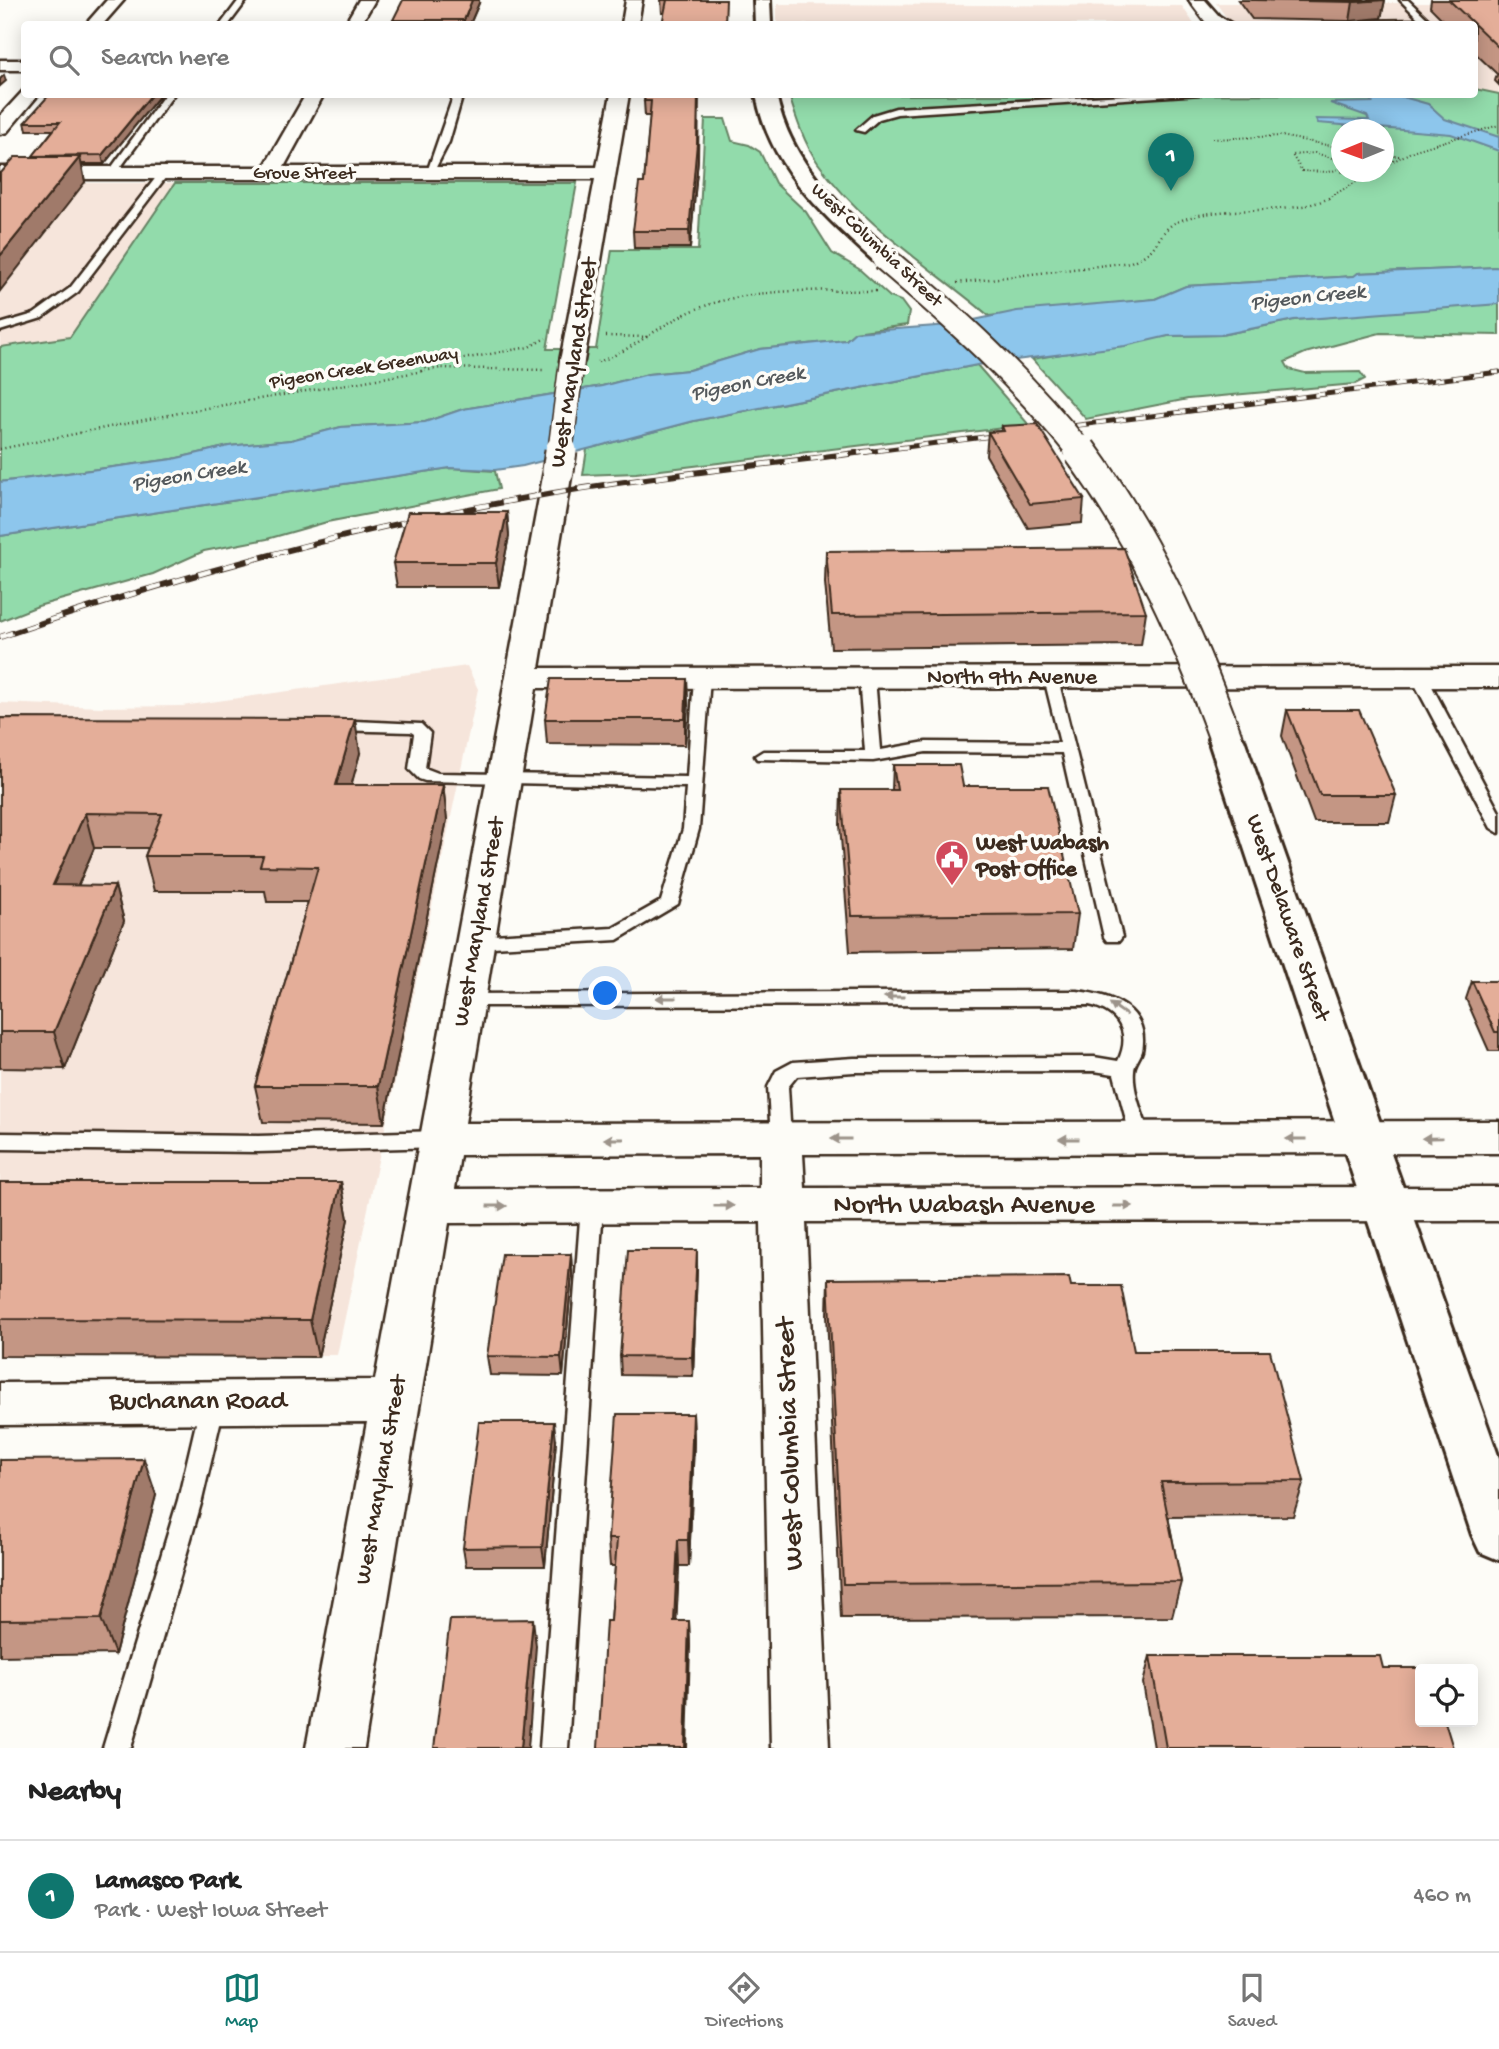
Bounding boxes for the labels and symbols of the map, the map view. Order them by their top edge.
north arrow [1331,119,1394,182]
pin: 1 [1148,133,1194,191]
street label: Grove Street [253,163,357,186]
street label: West Columbia Street [805,179,948,315]
street label: West Maryland Street [545,255,605,470]
water label: Pigeon Creek [1250,280,1369,317]
street label: Pigeon Creek Greenway [267,343,460,395]
water label: Pigeon Creek [689,361,809,408]
water label: Pigeon Creek [130,455,250,498]
street label: North 9th Avenue [927,665,1098,692]
street label: West Delaware Street [1239,811,1336,1026]
street label: West Maryland Street [448,814,512,1029]
place label: West Wabash Post Office [974,831,1109,884]
public building icon: West Wabash Post Office [933,838,971,887]
your location [588,976,622,1010]
one-way arrow [883,991,905,1003]
one-way arrow [655,993,677,1004]
one-way arrow [1109,1002,1128,1016]
one-way arrow [1421,1132,1443,1144]
one-way arrow [603,1133,625,1145]
one-way arrow [830,1133,852,1145]
one-way arrow [1058,1133,1080,1145]
one-way arrow [1285,1133,1307,1145]
street label: North Wabash Avenue [833,1190,1095,1223]
one-way arrow [486,1200,508,1212]
one-way arrow [714,1200,736,1212]
one-way arrow [1113,1200,1135,1212]
street label: West Columbia Street [770,1314,812,1571]
street label: West Maryland Street [350,1372,414,1587]
street label: Buchanan Road [108,1386,289,1419]

